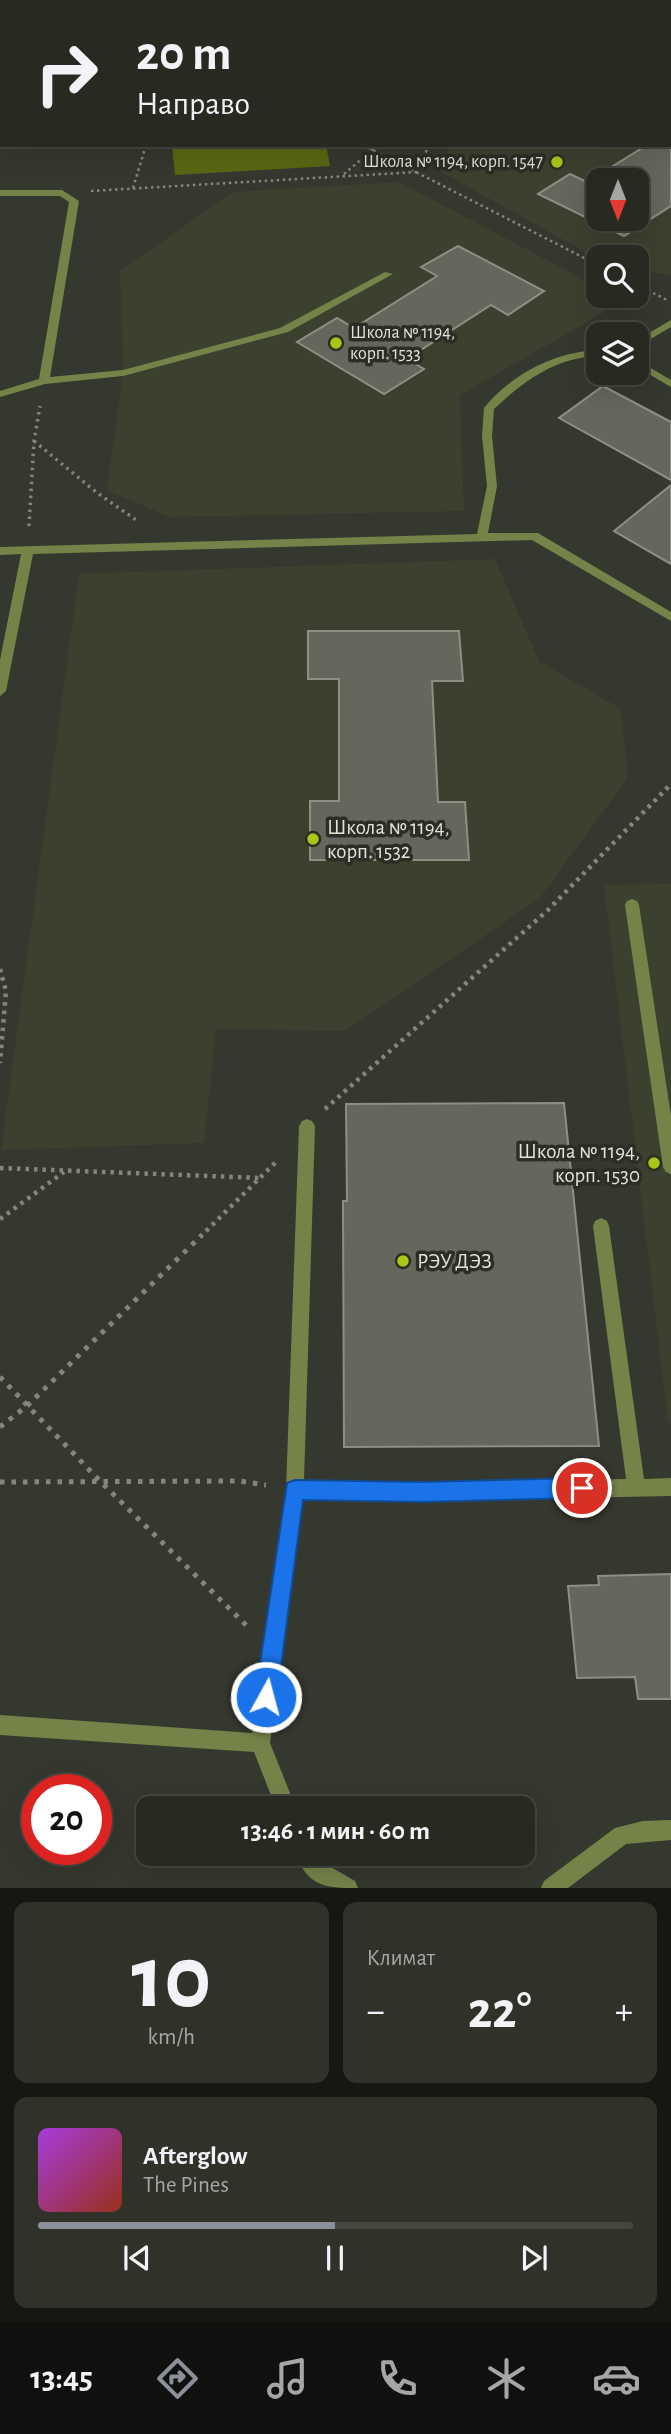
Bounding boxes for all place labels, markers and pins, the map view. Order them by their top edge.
place label: Школа № 1194, корп. 1547 [363,153,543,171]
marker: Школа № 1194, корп. 1547 [549,154,565,170]
place label: Школа № 1194, корп. 1533 [350,324,455,363]
marker: Школа № 1194, корп. 1533 [328,335,344,351]
place label: Школа № 1194, корп. 1532 [327,817,450,862]
marker: Школа № 1194, корп. 1532 [305,831,321,847]
place label: Школа № 1194, корп. 1530 [517,1141,640,1186]
marker: Школа № 1194, корп. 1530 [646,1155,662,1171]
place label: РЭУ ДЭЗ [417,1251,492,1272]
marker: РЭУ ДЭЗ [395,1253,411,1269]
pin [552,1458,612,1518]

